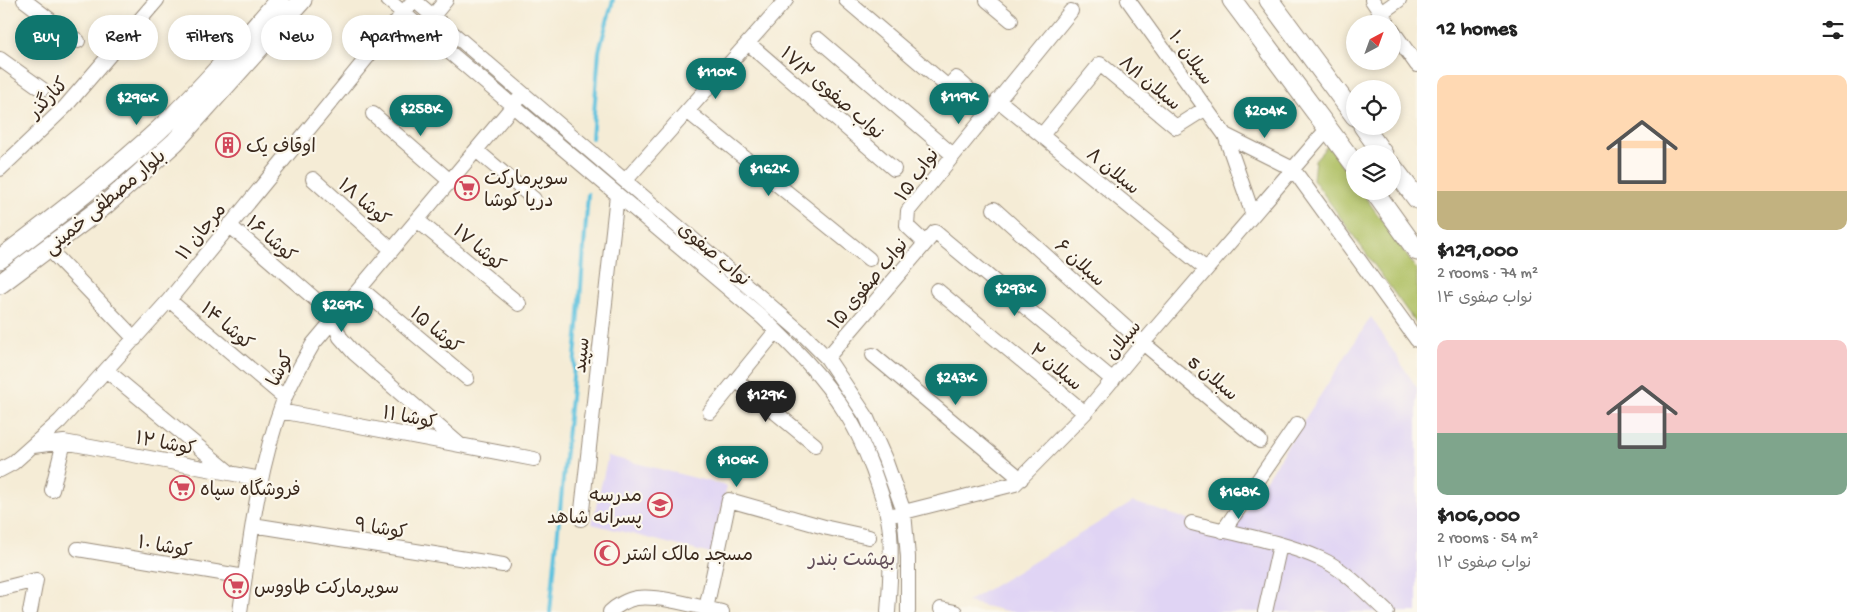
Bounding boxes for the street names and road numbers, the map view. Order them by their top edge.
street label: سبلان ۱۰ [1162,27,1217,91]
street label: نواب صفوی ۱۷/۲ [774,43,887,146]
street label: سبلان ۸/۱ [1113,52,1184,117]
street label: کنارگذر [22,73,75,126]
street label: سبلان ۸ [1080,144,1143,201]
street label: نواب ۱۵ [892,145,946,207]
street label: بلوار مصطفی خمینی [41,146,172,261]
street label: کوشا ۱۸ [332,175,393,232]
street label: مرجان ۱۱ [173,200,233,266]
street label: کوشا ۱۶ [240,212,300,269]
street label: نواب صفوی [672,219,754,293]
street label: کوشا ۱۷ [447,221,509,278]
street label: نواب صفوی ۱۵ [825,235,915,336]
street label: سبلان ۶ [1049,236,1109,293]
street label: کوشا ۱۴ [195,299,257,357]
street label: کوشا ۱۵ [404,303,466,360]
street label: سبلان [1102,317,1148,366]
street label: سپید [570,336,597,374]
street label: سبلان ۲ [1024,340,1086,397]
street label: کوشا [264,348,301,391]
street label: سبلان 5 [1182,352,1242,407]
street label: کوشا ۱۱ [380,403,438,436]
street label: کوشا ۱۲ [133,428,197,463]
street label: کوشا ۹ [352,515,408,546]
street label: کوشا ۱۰ [136,532,193,564]

